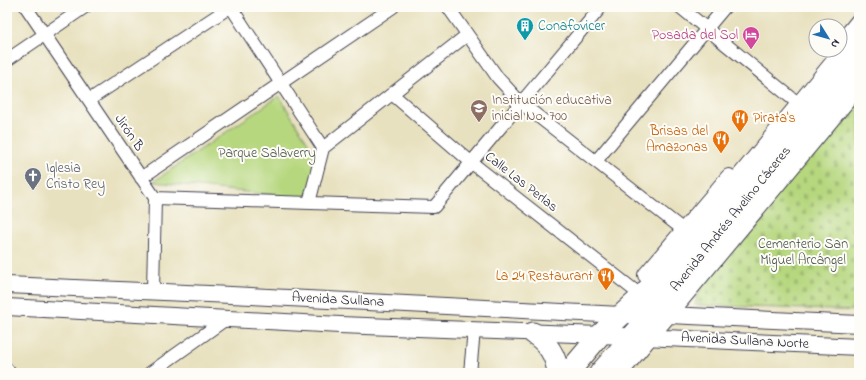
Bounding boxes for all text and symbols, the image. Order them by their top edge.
building icon: Conafovicer [515,16,535,41]
place label: Conafovicer [538,16,606,37]
north arrow [808,18,848,58]
place label: Posada del Sol [652,25,738,46]
hotel icon: Posada del Sol [741,25,761,50]
text: N [827,36,844,51]
place label: Institución educativa inicial No. 700 [492,90,612,127]
school or university icon: Institución educativa inicial No. 700 [469,98,489,123]
restaurant icon: Pirata's [730,108,750,133]
place label: Pirata's [753,108,796,129]
street label: Jirón B [109,110,149,156]
place label: Brisas del Amazonas [646,121,708,158]
restaurant icon: Brisas del Amazonas [711,129,731,154]
street label: Avenida Andrés Avelino Cáceres [666,142,796,296]
park label: Parque Salaverry [218,143,316,165]
street label: Calle Las Perlas [480,147,562,217]
place label: Iglesia Cristo Rey [46,158,105,196]
church icon: Iglesia Cristo Rey [23,166,43,191]
park label: Cementerio San Miguel Arcángel [758,234,848,272]
place label: La 24 Restaurant [496,266,593,287]
restaurant icon: La 24 Restaurant [596,266,616,291]
street label: Avenida Sullana [291,287,385,313]
street label: Avenida Sullana Norte [680,327,810,355]

